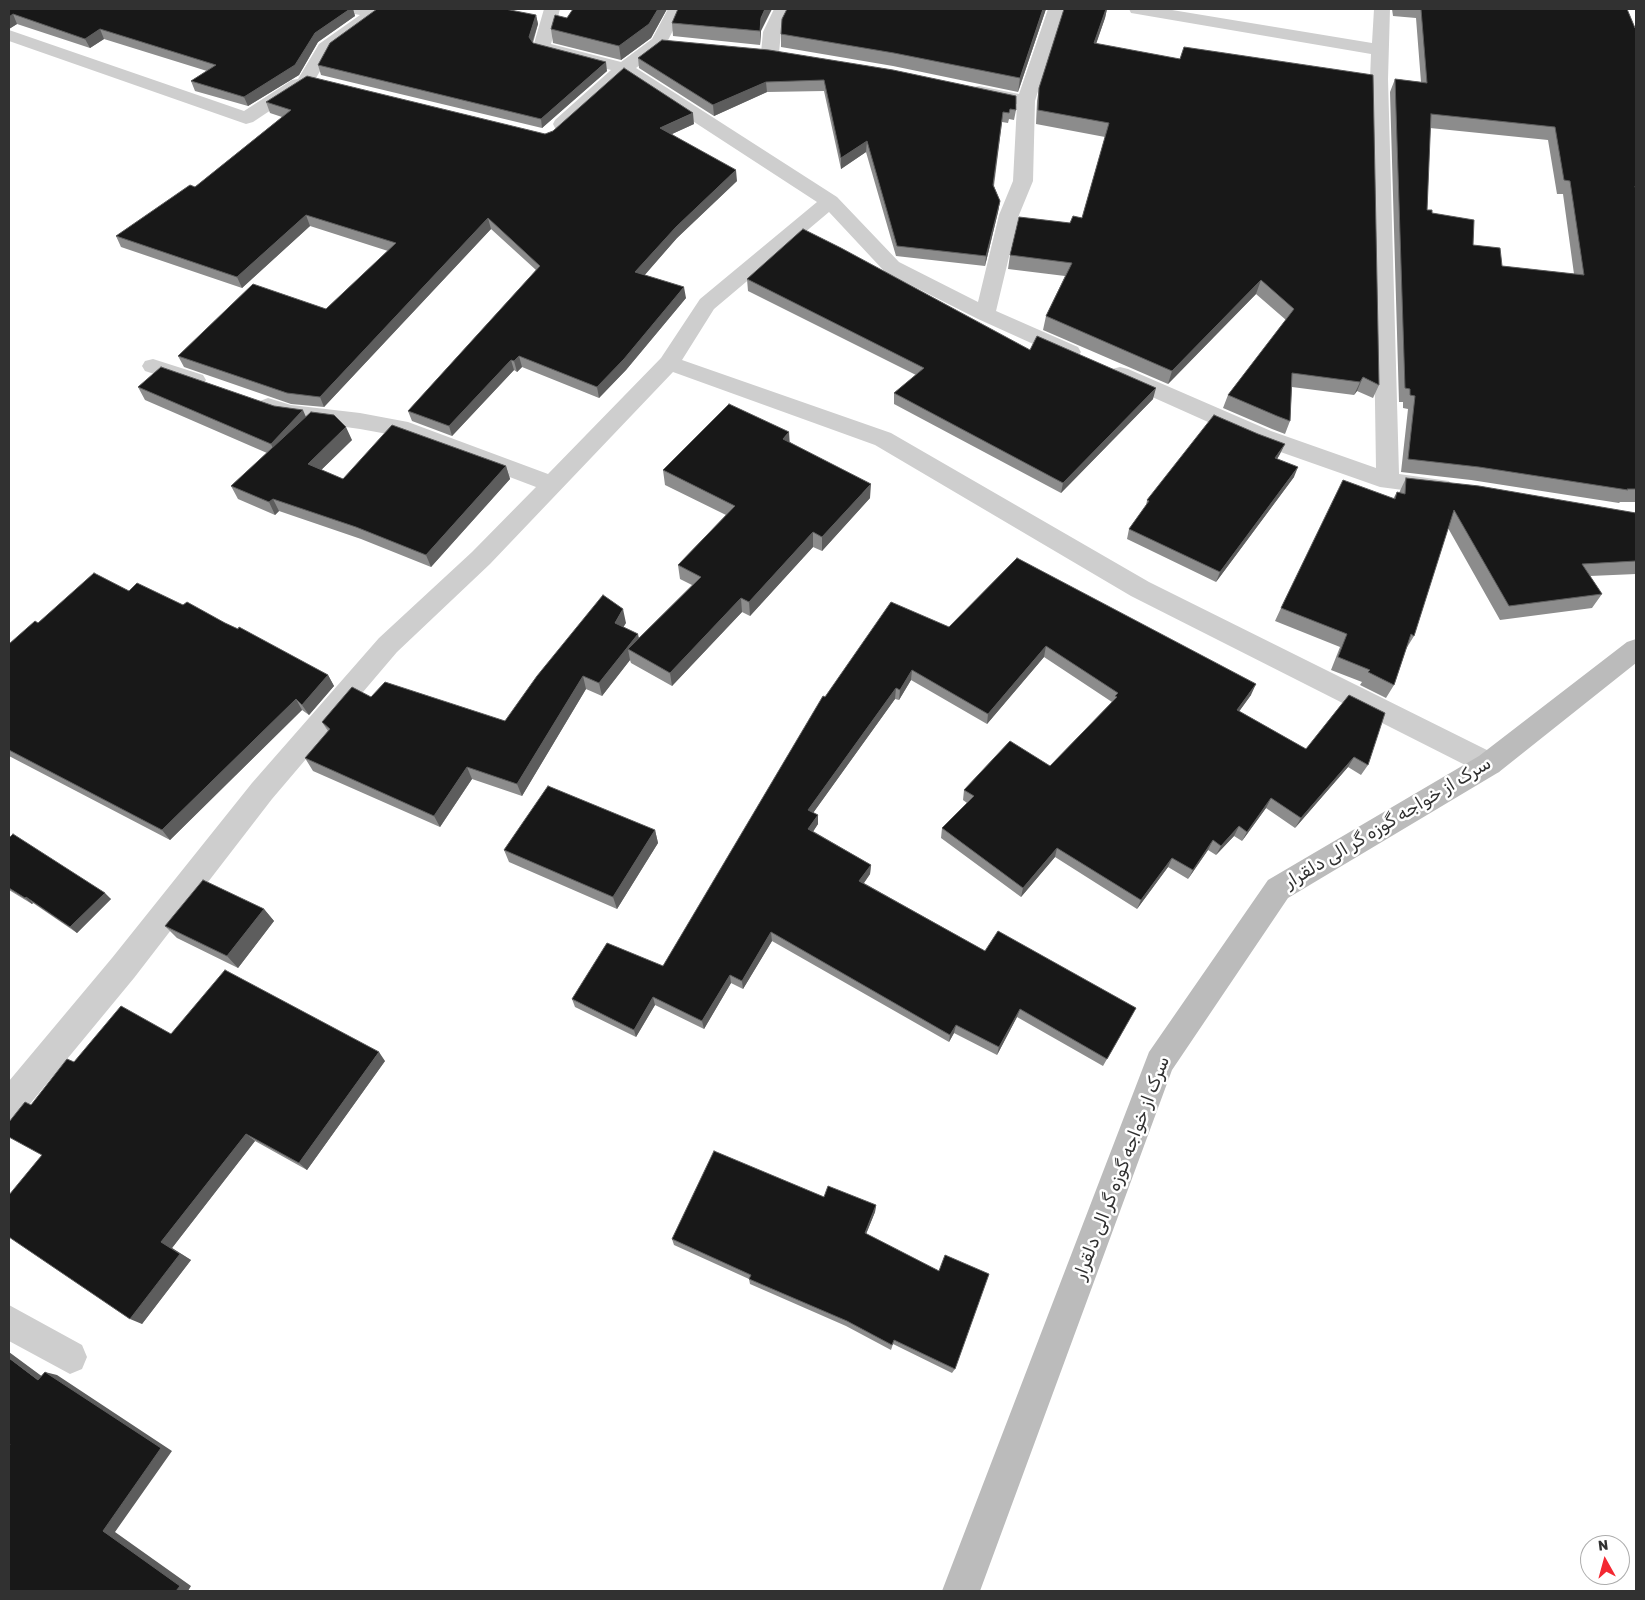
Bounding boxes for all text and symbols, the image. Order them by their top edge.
street label: سرک از خواجه گوزه گر الی دلقرار [1281,753,1495,893]
street label: سرک از خواجه گوزه گر الی دلقرار [1069,1053,1175,1283]
north arrow [1580,1535,1630,1585]
text: N [1597,1537,1609,1555]

